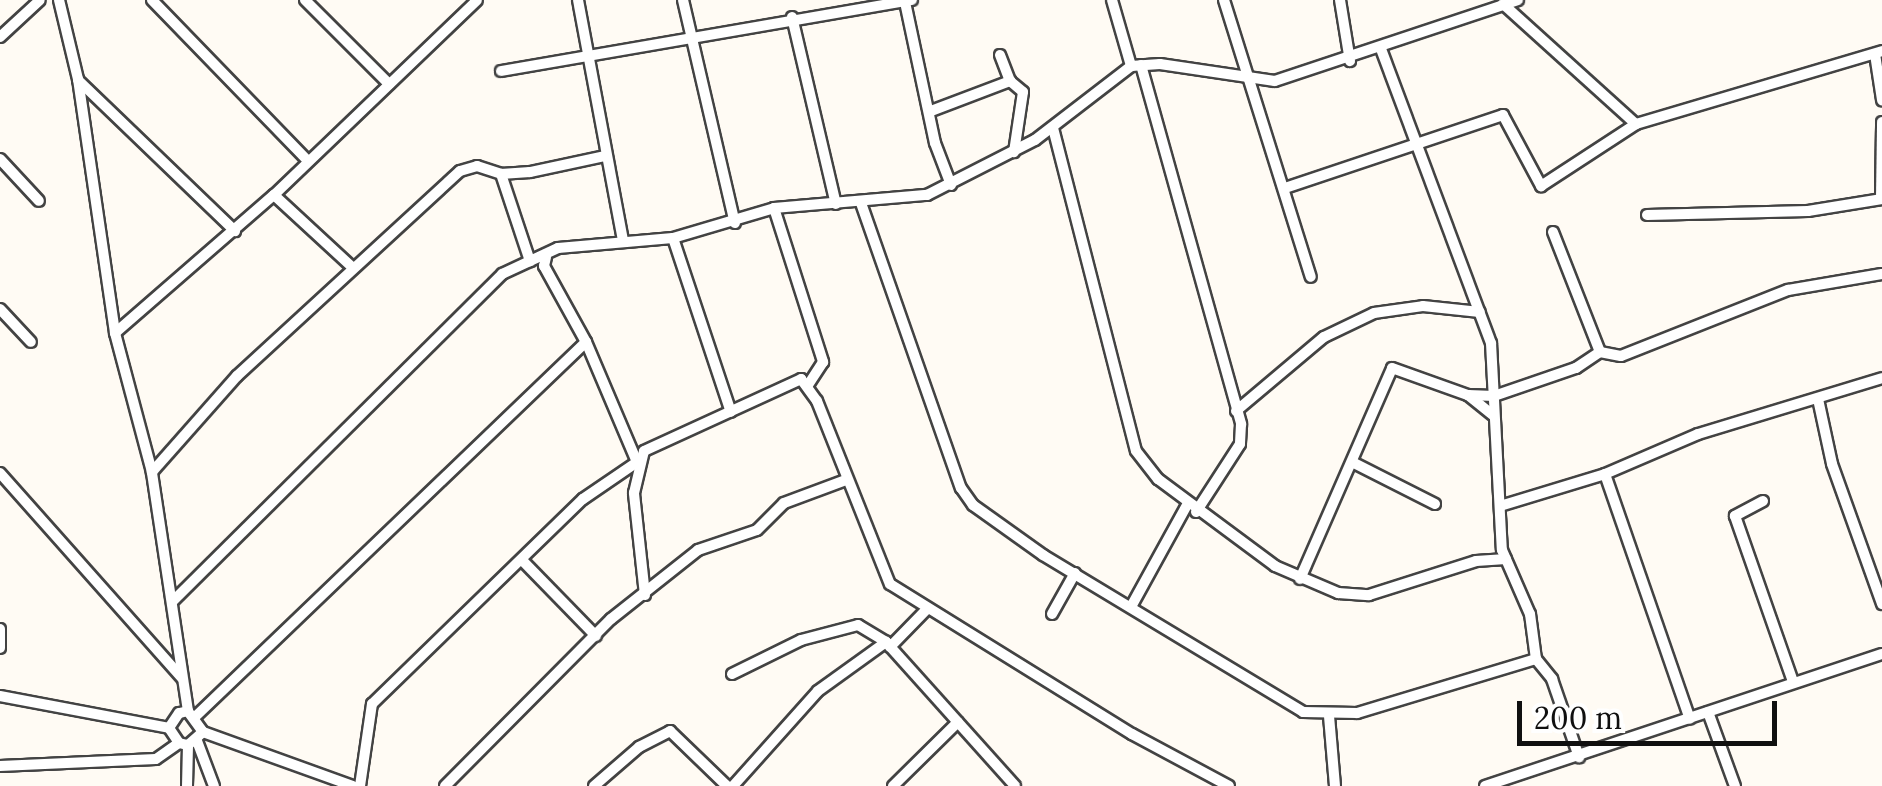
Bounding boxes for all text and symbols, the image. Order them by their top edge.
scale bar [1522,681,1782,743]
text: 200 m [1534,699,1622,737]

